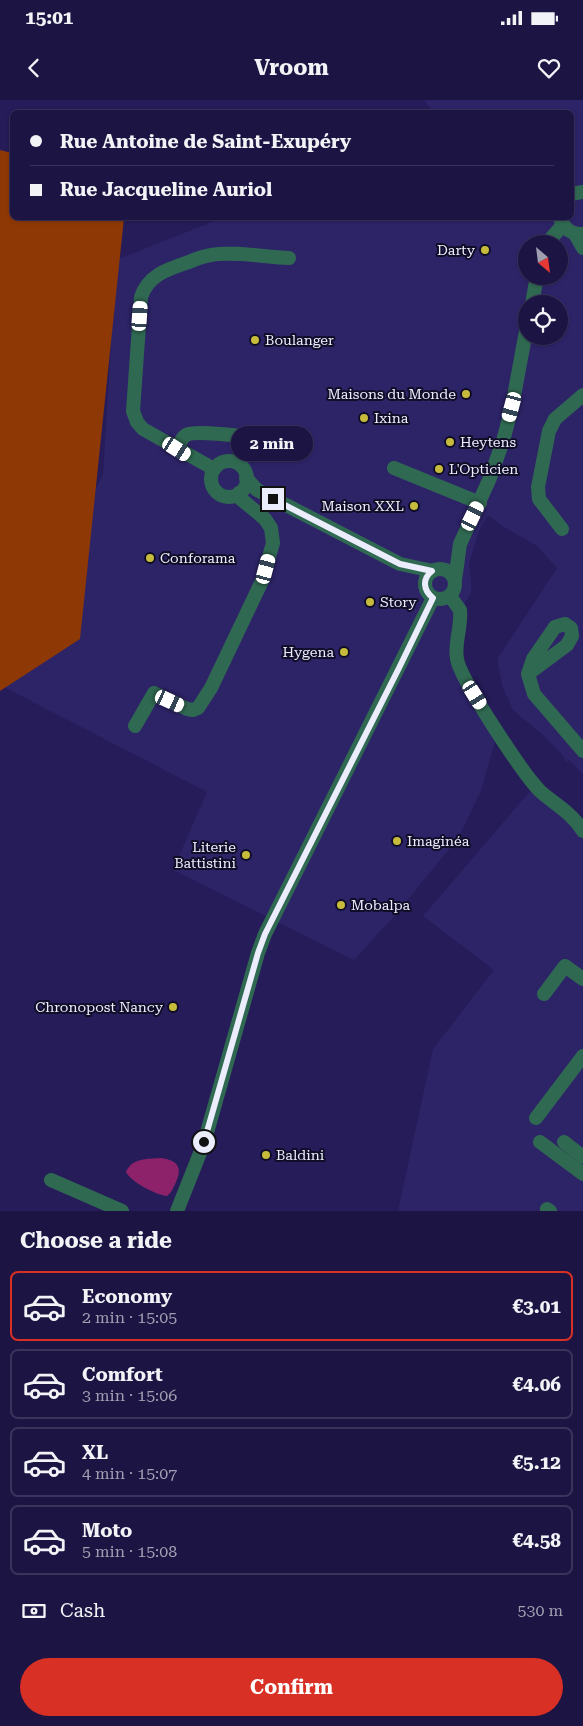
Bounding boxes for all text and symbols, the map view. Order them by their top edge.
text: 15:01 [25,6,74,29]
icon: back [20,54,48,82]
icon: heart [535,54,563,82]
text: Vroom [254,55,329,80]
text: Rue Antoine de Saint-Exupéry [60,130,351,153]
text: Rue Jacqueline Auriol [60,178,272,201]
north arrow [518,235,568,285]
map controls [518,235,568,345]
place label: Darty [437,242,476,258]
marker: Darty [479,244,491,256]
button: locate [518,295,568,345]
car [131,301,148,331]
place label: Boulanger [265,332,334,348]
marker: Boulanger [249,334,261,346]
place label: Maisons du Monde [328,386,456,402]
marker: Maisons du Monde [460,388,472,400]
car [500,391,523,423]
place label: Ixina [374,410,409,426]
marker: Ixina [358,412,370,424]
callout: 2 min [232,426,314,462]
text: 2 min [250,434,294,453]
place label: Heytens [460,434,517,450]
car [160,435,193,463]
marker: Heytens [444,436,456,448]
place label: L'Opticien [449,461,518,477]
marker: L'Opticien [433,463,445,475]
route end [262,488,284,510]
place label: Maison XXL [322,498,404,514]
car [459,499,486,533]
marker: Maison XXL [408,500,420,512]
place label: Conforama [160,550,236,566]
marker: Conforama [144,552,156,564]
car [254,553,277,585]
place label: Story [380,594,417,610]
marker: Story [364,596,376,608]
place label: Hygena [282,644,334,660]
marker: Hygena [338,646,350,658]
car [460,678,489,712]
car [153,688,186,714]
place label: Imaginéa [407,833,470,849]
marker: Imaginéa [391,835,403,847]
place label: Literie Battistini [174,839,237,871]
marker: Literie Battistini [240,849,252,861]
place label: Mobalpa [351,897,411,913]
marker: Mobalpa [335,899,347,911]
place label: Chronopost Nancy [35,999,164,1015]
marker: Chronopost Nancy [167,1001,179,1013]
route start [193,1131,215,1153]
place label: Baldini [276,1147,325,1163]
marker: Baldini [260,1149,272,1161]
text: Choose a ride [20,1228,172,1253]
icon: car [22,1284,67,1329]
text: Economy [82,1285,172,1308]
text: €3.01 [512,1295,561,1318]
text: 2 min · 15:05 [82,1308,177,1327]
icon: car [22,1362,67,1407]
text: Comfort [82,1363,163,1386]
text: €4.06 [512,1373,561,1396]
text: 3 min · 15:06 [82,1386,177,1405]
icon: car [22,1440,67,1485]
text: XL [82,1441,108,1464]
text: €5.12 [512,1451,561,1474]
text: 4 min · 15:07 [82,1464,177,1483]
icon: car [22,1518,67,1563]
text: Moto [82,1519,132,1542]
text: €4.58 [512,1529,561,1552]
text: 5 min · 15:08 [82,1542,177,1561]
icon: cash [20,1597,48,1625]
text: Cash [60,1599,105,1622]
text: 530 m [517,1601,563,1620]
button: Confirm [20,1658,563,1716]

